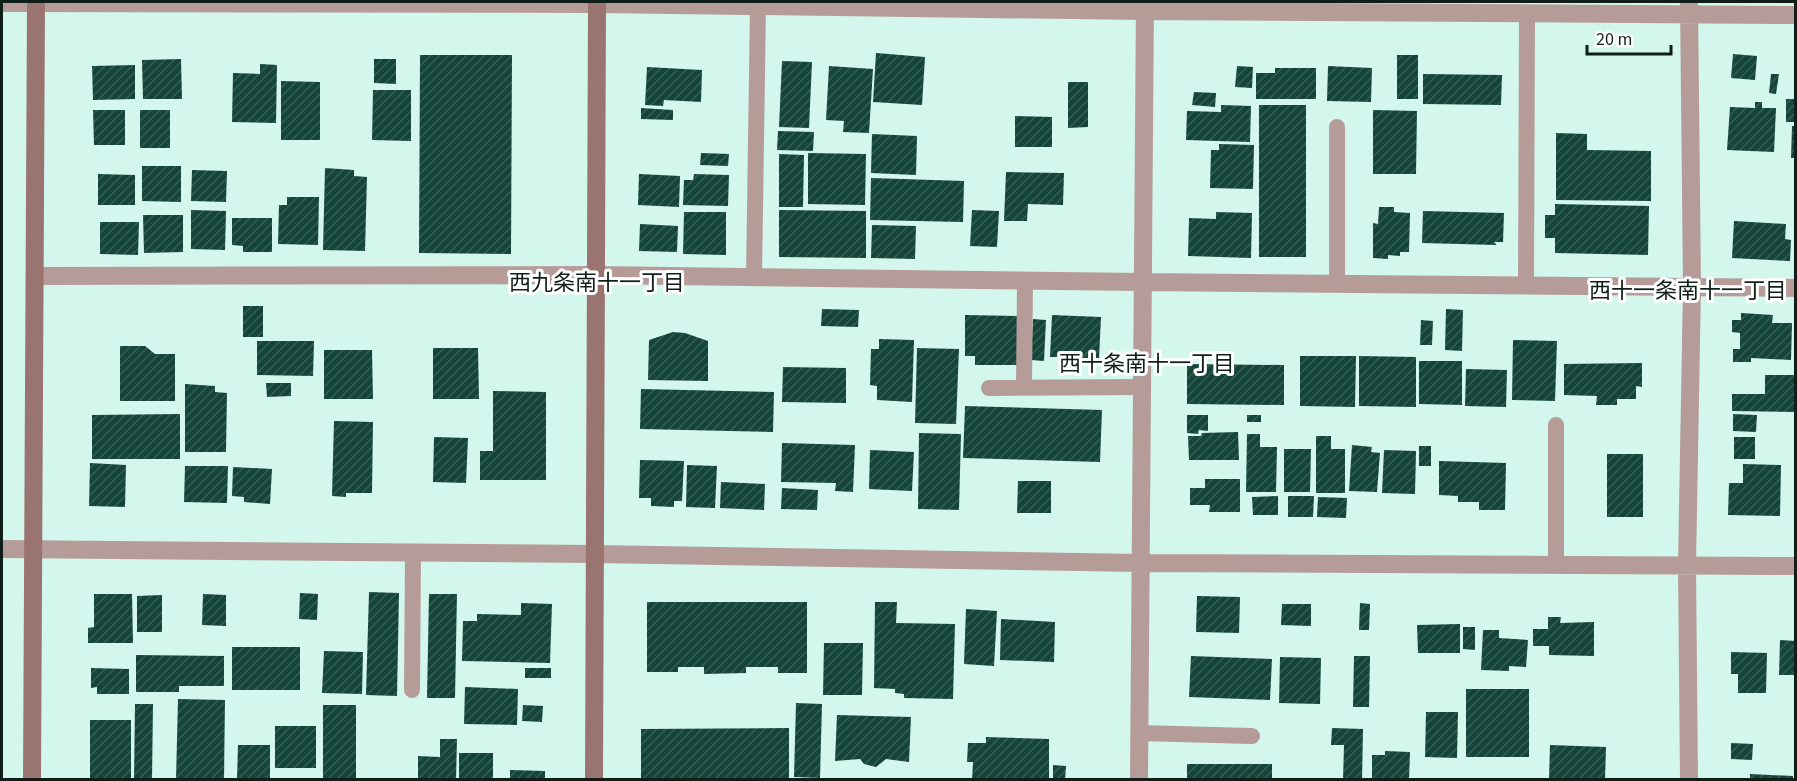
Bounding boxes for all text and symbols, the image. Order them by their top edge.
scale bar [1587,18,1671,56]
text: 20 m [1596,27,1632,52]
district label: 西九条南十一丁目 [509,267,685,299]
district label: 西十一条南十一丁目 [1589,275,1787,307]
district label: 西十条南十一丁目 [1059,348,1235,380]

